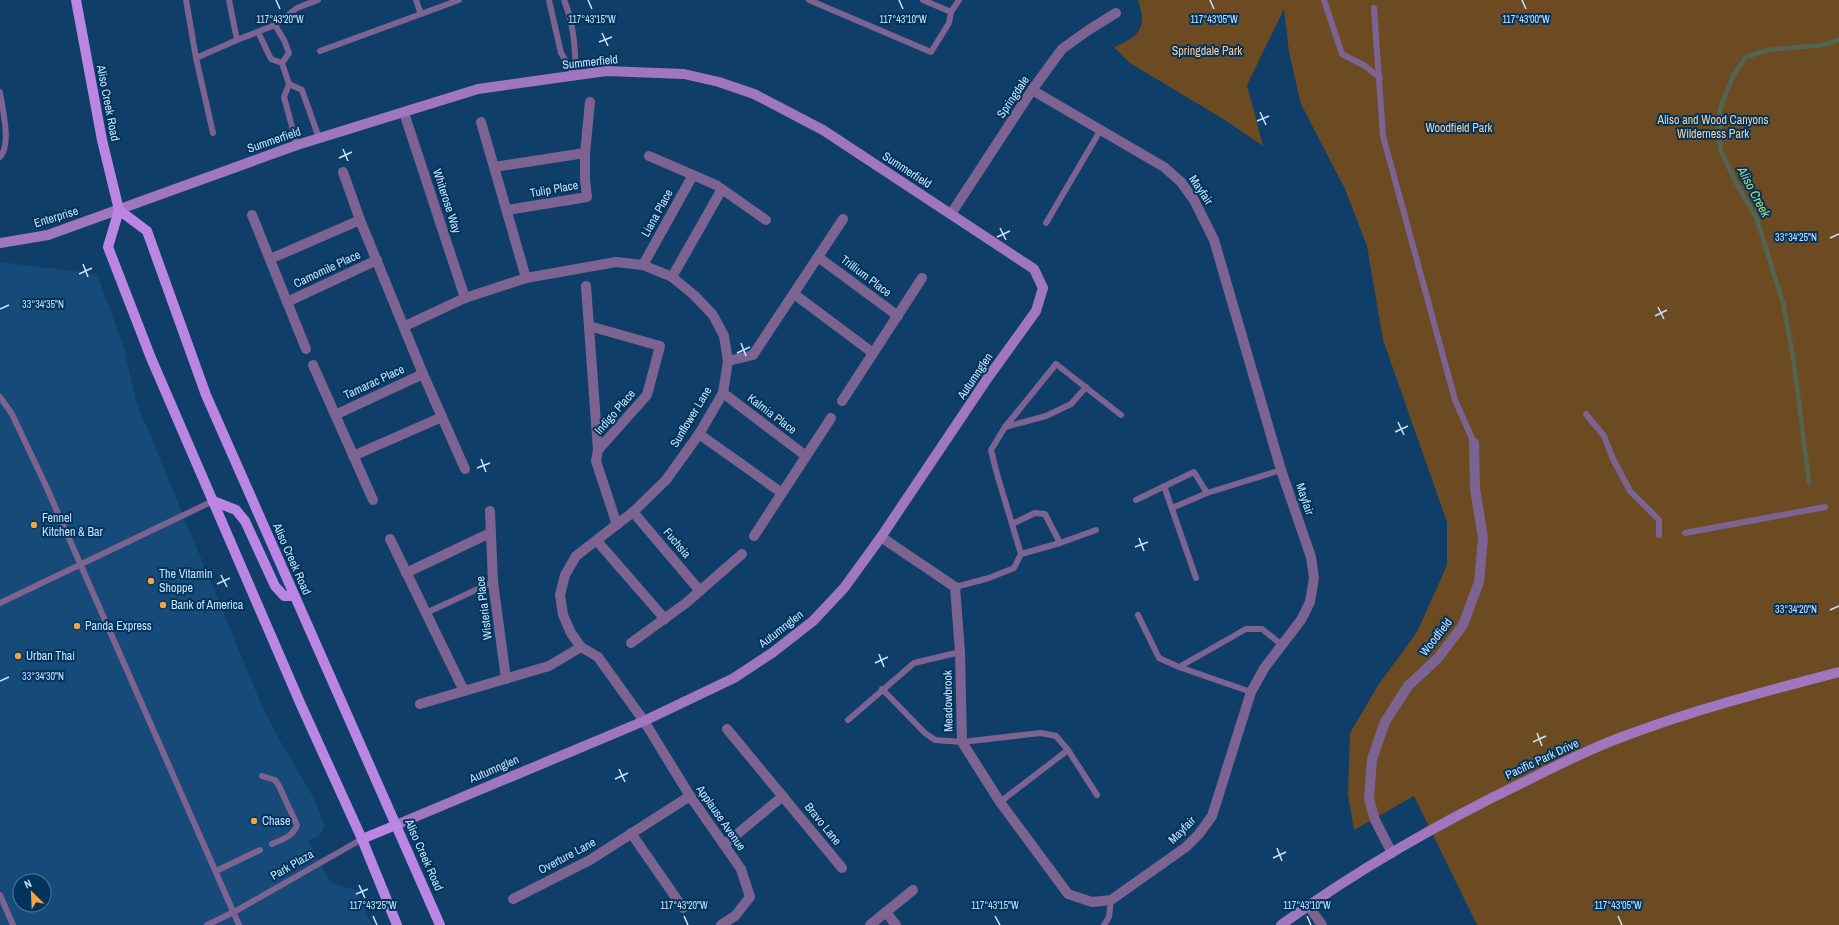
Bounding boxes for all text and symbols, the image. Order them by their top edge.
text: 117°43'20"W [256,13,304,26]
text: 117°43'15"W [568,13,616,26]
text: 117°43'10"W [879,13,927,26]
text: 117°43'05"W [1190,13,1238,26]
text: 117°43'00"W [1502,13,1550,26]
park label: Springdale Park [1172,43,1242,59]
street label: Summerfield [561,51,619,73]
street label: Aliso Creek Road [93,63,123,142]
street label: Springdale [993,73,1033,121]
park label: Aliso and Wood Canyons Wilderness Park [1657,112,1769,142]
park label: Woodfield Park [1425,120,1493,136]
street label: Summerfield [245,123,303,157]
street label: Summerfield [879,148,935,192]
water label: Aliso Creek [1733,163,1775,221]
street label: Whiterose Way [429,167,465,235]
street label: Mayfair [1185,172,1217,209]
street label: Tulip Place [529,177,579,201]
street label: Liana Place [637,186,677,240]
street label: Enterprise [32,203,80,231]
text: 33°34'25"N [1775,231,1817,244]
street label: Camomile Place [291,246,363,292]
street label: Trillium Place [837,252,895,300]
text: 33°34'35"N [22,298,64,311]
street label: Autumnglen [953,350,996,403]
street label: Tamarac Place [341,361,407,403]
street label: Sunflower Lane [667,384,715,450]
street label: Indigo Place [591,386,639,438]
street label: Kalmia Place [744,390,800,438]
street label: Mayfair [1292,481,1318,518]
place label: Fennel Kitchen & Bar [42,510,103,540]
marker: Fennel Kitchen & Bar [29,520,39,530]
street label: Aliso Creek Road [269,520,315,597]
street label: Fuchsia [660,524,695,562]
place label: The Vitamin Shoppe [159,566,212,596]
street label: Wisteria Place [472,575,496,641]
marker: The Vitamin Shoppe [146,576,156,586]
place label: Bank of America [171,597,244,613]
marker: Bank of America [158,600,168,610]
text: 33°34'20"N [1775,603,1817,616]
street label: Autumnglen [755,607,807,652]
street label: Woodfield [1416,615,1456,659]
place label: Panda Express [85,618,152,634]
marker: Panda Express [72,621,82,631]
place label: Urban Thai [26,648,75,664]
marker: Urban Thai [13,651,23,661]
text: 33°34'30"N [22,670,64,683]
street label: Meadowbrook [939,670,957,732]
street label: Pacific Park Drive [1503,735,1581,783]
street label: Autumnglen [466,751,521,787]
street label: Applause Avenue [692,781,749,854]
street label: Bravo Lane [801,799,845,849]
street label: Mayfair [1165,812,1200,847]
place label: Chase [262,813,290,829]
marker: Chase [249,816,259,826]
street label: Aliso Creek Road [401,816,447,893]
street label: Overture Lane [535,834,599,878]
street label: Park Plaza [267,846,317,884]
north arrow [12,873,52,913]
text: N [22,876,34,892]
text: 117°43'25"W [349,899,397,912]
text: 117°43'20"W [660,899,708,912]
text: 117°43'15"W [971,899,1019,912]
text: 117°43'10"W [1283,899,1331,912]
text: 117°43'05"W [1594,899,1642,912]

